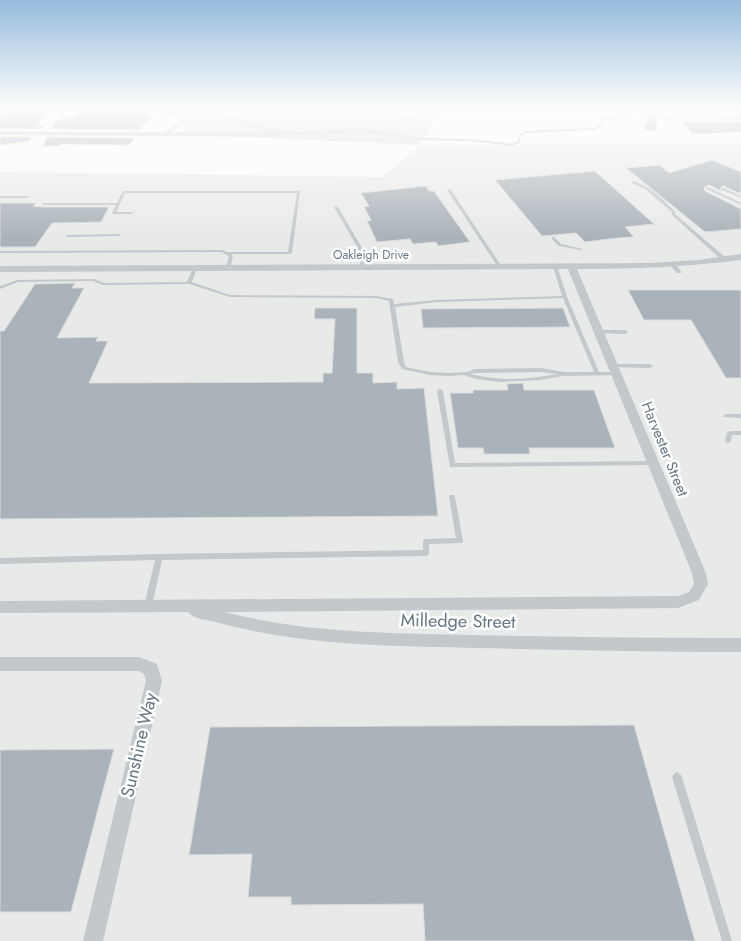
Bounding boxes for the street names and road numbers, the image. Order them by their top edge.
street label: Oakleigh Drive [333,246,409,264]
street label: Harvester Street [636,398,694,500]
street label: Milledge Street [400,607,516,635]
street label: Sunshine Way [114,690,164,800]

